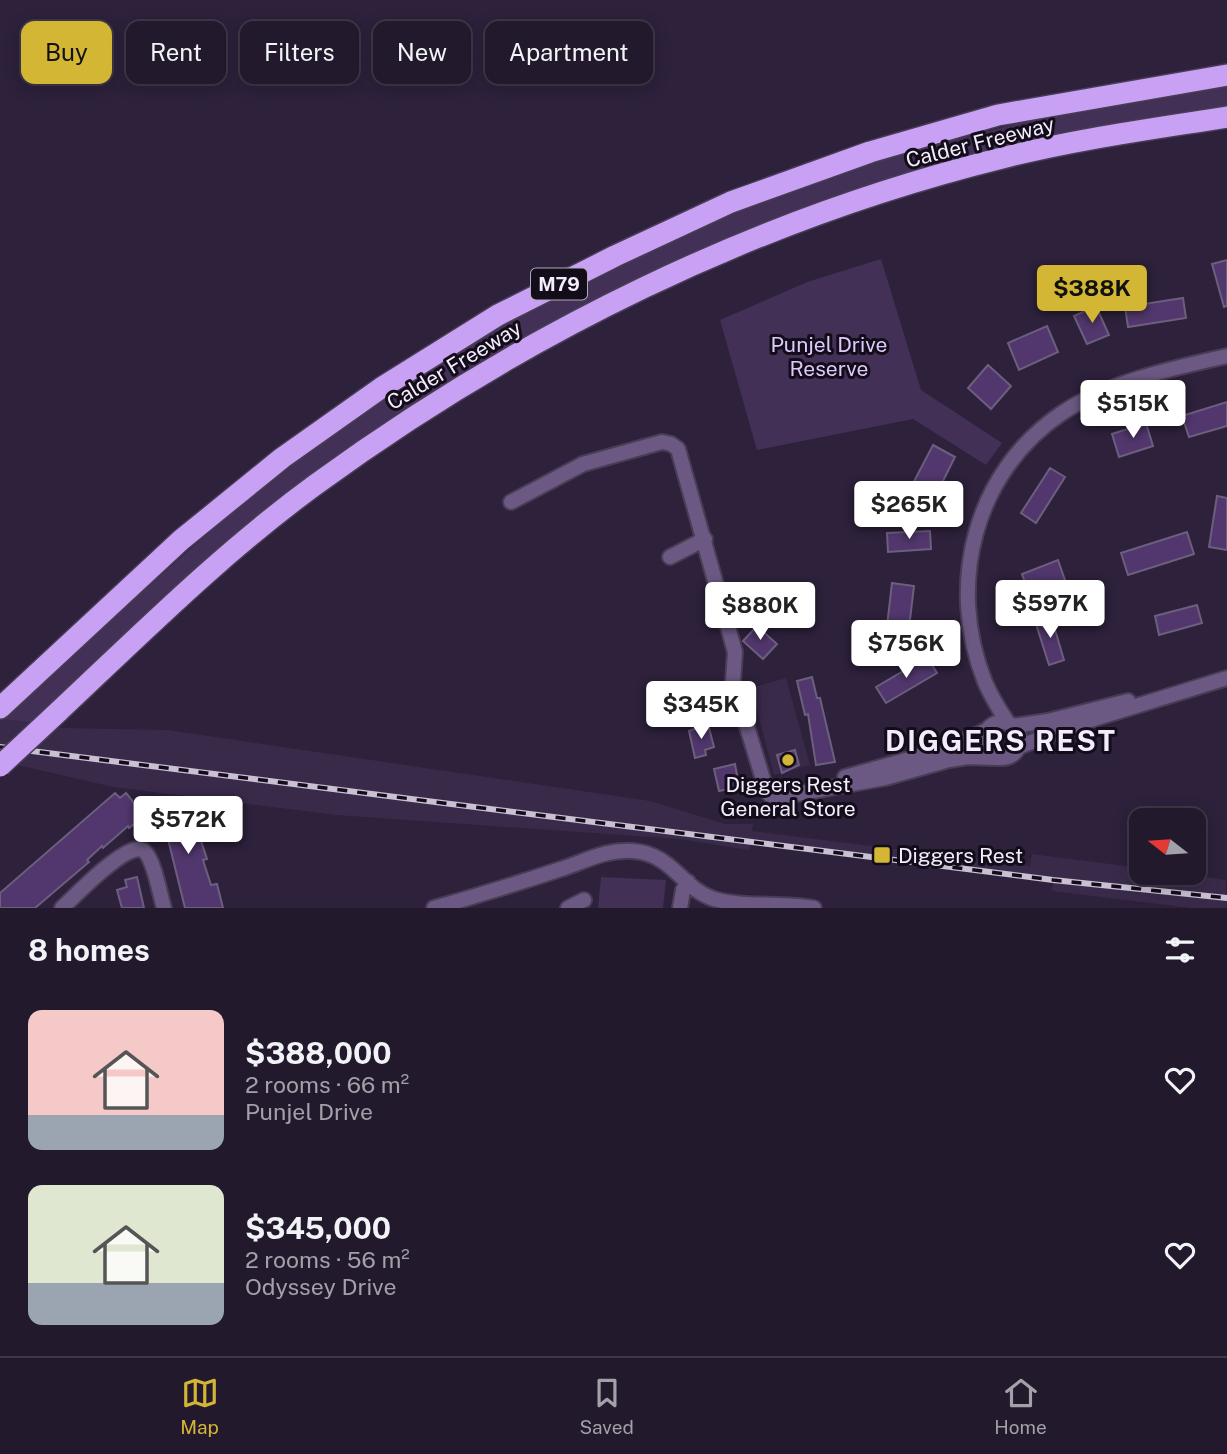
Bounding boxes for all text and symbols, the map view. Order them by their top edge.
chip: Buy [21,21,112,84]
chip: Rent [126,21,226,84]
chip: Filters [240,21,359,84]
chip: New [373,21,471,84]
chip: Apartment [485,21,653,84]
street label: Calder Freeway [903,111,1057,173]
pin: $388K [1043,266,1141,325]
road number: M79 [531,268,587,300]
text: $388K [1053,274,1131,301]
street label: Calder Freeway [382,315,526,415]
park label: Punjel Drive Reserve [771,332,887,381]
pin: $515K [1084,380,1182,440]
text: $515K [1096,389,1170,416]
pin: $265K [860,482,958,541]
text: $265K [870,490,948,517]
pin: $597K [1001,580,1099,640]
pin: $880K [711,582,809,642]
text: $597K [1012,589,1088,616]
text: $880K [721,591,799,618]
pin: $756K [857,620,955,680]
text: $756K [867,629,945,656]
pin: $345K [652,682,750,741]
text: $345K [662,690,740,717]
district label: DIGGERS REST [885,724,1117,757]
marker: Diggers Rest General Store [780,752,796,768]
place label: Diggers Rest General Store [720,772,856,821]
pin: $572K [139,796,237,856]
text: $572K [150,805,226,832]
north arrow [1129,808,1206,886]
map controls [1129,808,1206,885]
place label: Diggers Rest [898,843,1023,868]
marker: Diggers Rest [872,845,892,865]
icon: filters [1161,931,1199,969]
text: 8 homes [28,932,150,968]
text: $388,000 [245,1035,392,1071]
icon: home [84,1038,168,1122]
icon: heart [1161,1061,1199,1099]
text: 2 rooms · 66 m² [245,1071,409,1098]
text: Punjel Drive [245,1098,373,1125]
text: $345,000 [245,1210,391,1246]
icon: home [84,1213,168,1297]
icon: heart [1161,1236,1199,1274]
text: 2 rooms · 56 m² [245,1246,410,1273]
text: Odyssey Drive [245,1273,396,1300]
tab: Map [180,1374,219,1438]
tab: Saved [579,1374,634,1438]
tab: Home [994,1374,1047,1438]

